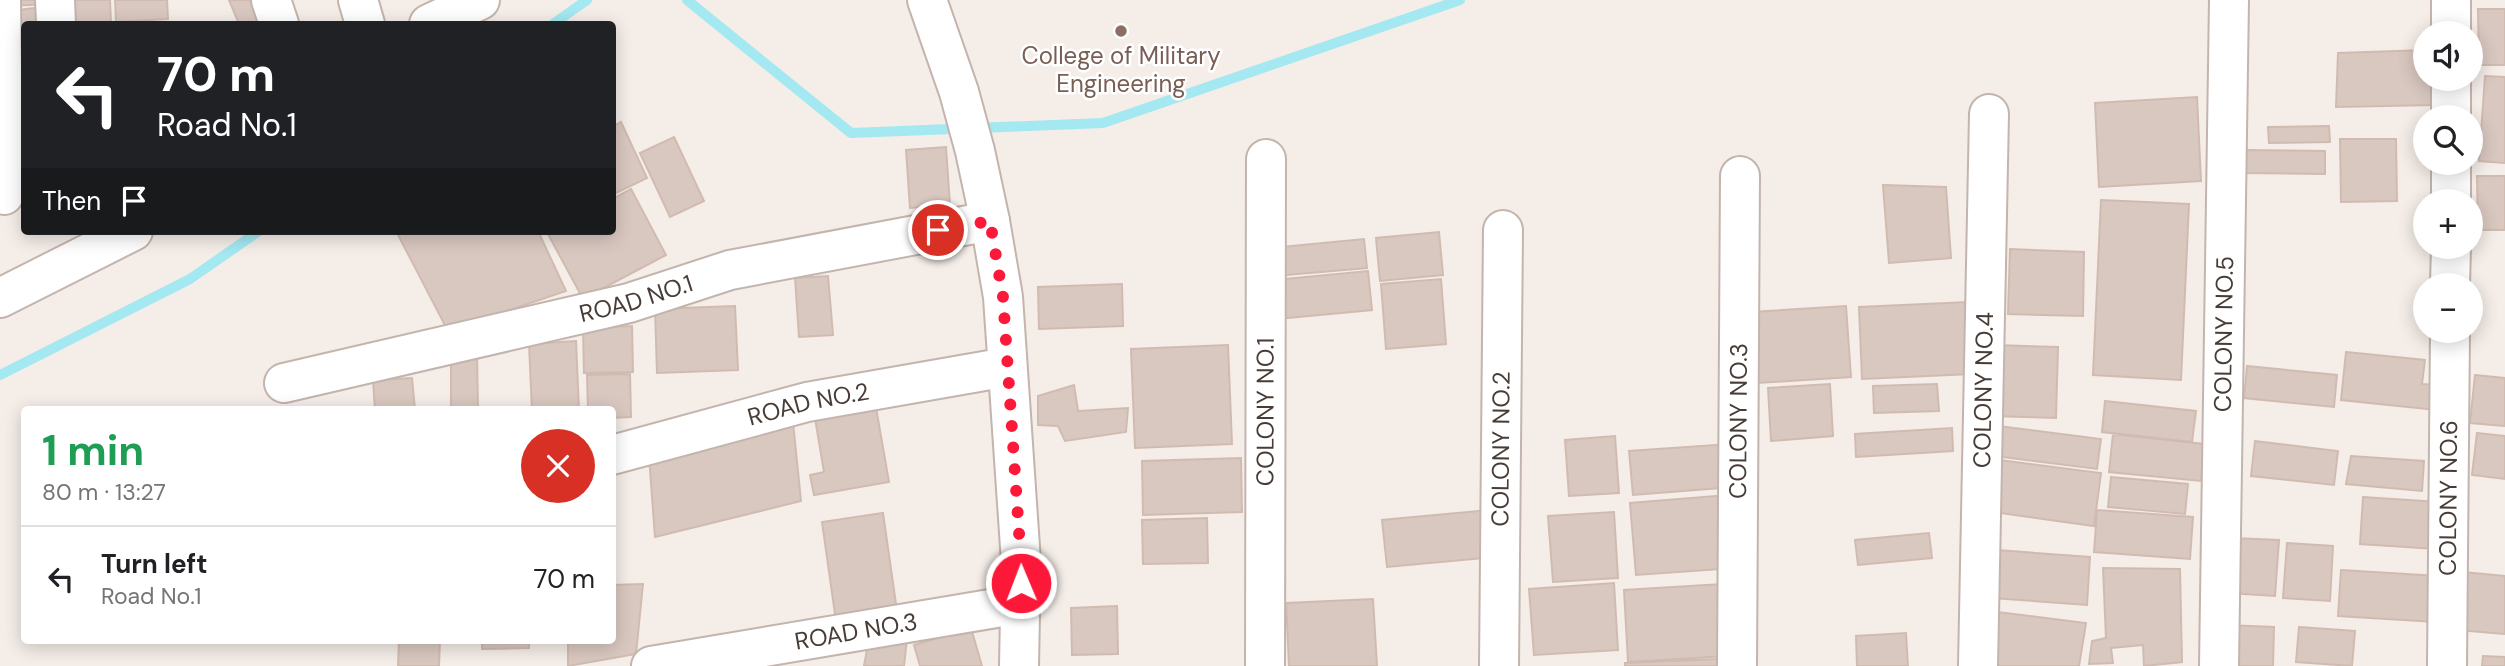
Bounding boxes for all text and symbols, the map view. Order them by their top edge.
map controls [2413,21,2483,343]
button: sound [2413,21,2483,91]
marker: College of Military Engineering [1113,23,1129,39]
place label: College of Military Engineering [1021,40,1221,99]
text: 70 m [157,42,275,106]
icon: left [42,49,133,140]
text: Road No.1 [157,104,297,146]
button: search [2413,105,2483,175]
icon: arrive [115,182,153,220]
text: Then [42,184,101,218]
button: + [2413,189,2483,259]
pin [908,200,968,260]
icon: arrive [919,211,957,249]
street label: COLONY NO.5 [2207,256,2240,412]
street label: ROAD NO.1 [576,267,697,329]
button: − [2413,273,2483,343]
street label: COLONY NO.4 [1966,312,2000,468]
street label: COLONY NO.1 [1249,338,1281,486]
street label: COLONY NO.3 [1722,343,1754,499]
street label: COLONY NO.2 [1484,371,1517,527]
street label: ROAD NO.2 [744,375,871,432]
street label: COLONY NO.6 [2432,420,2464,576]
text: 1 min [42,423,144,478]
button: close [521,429,595,503]
text: 80 m · 13:27 [42,477,166,507]
position arrow [984,546,1058,620]
text: Turn left [101,547,208,581]
icon: left [42,560,80,598]
text: 70 m [534,562,595,596]
text: Road No.1 [101,581,201,611]
street label: ROAD NO.3 [792,605,920,657]

